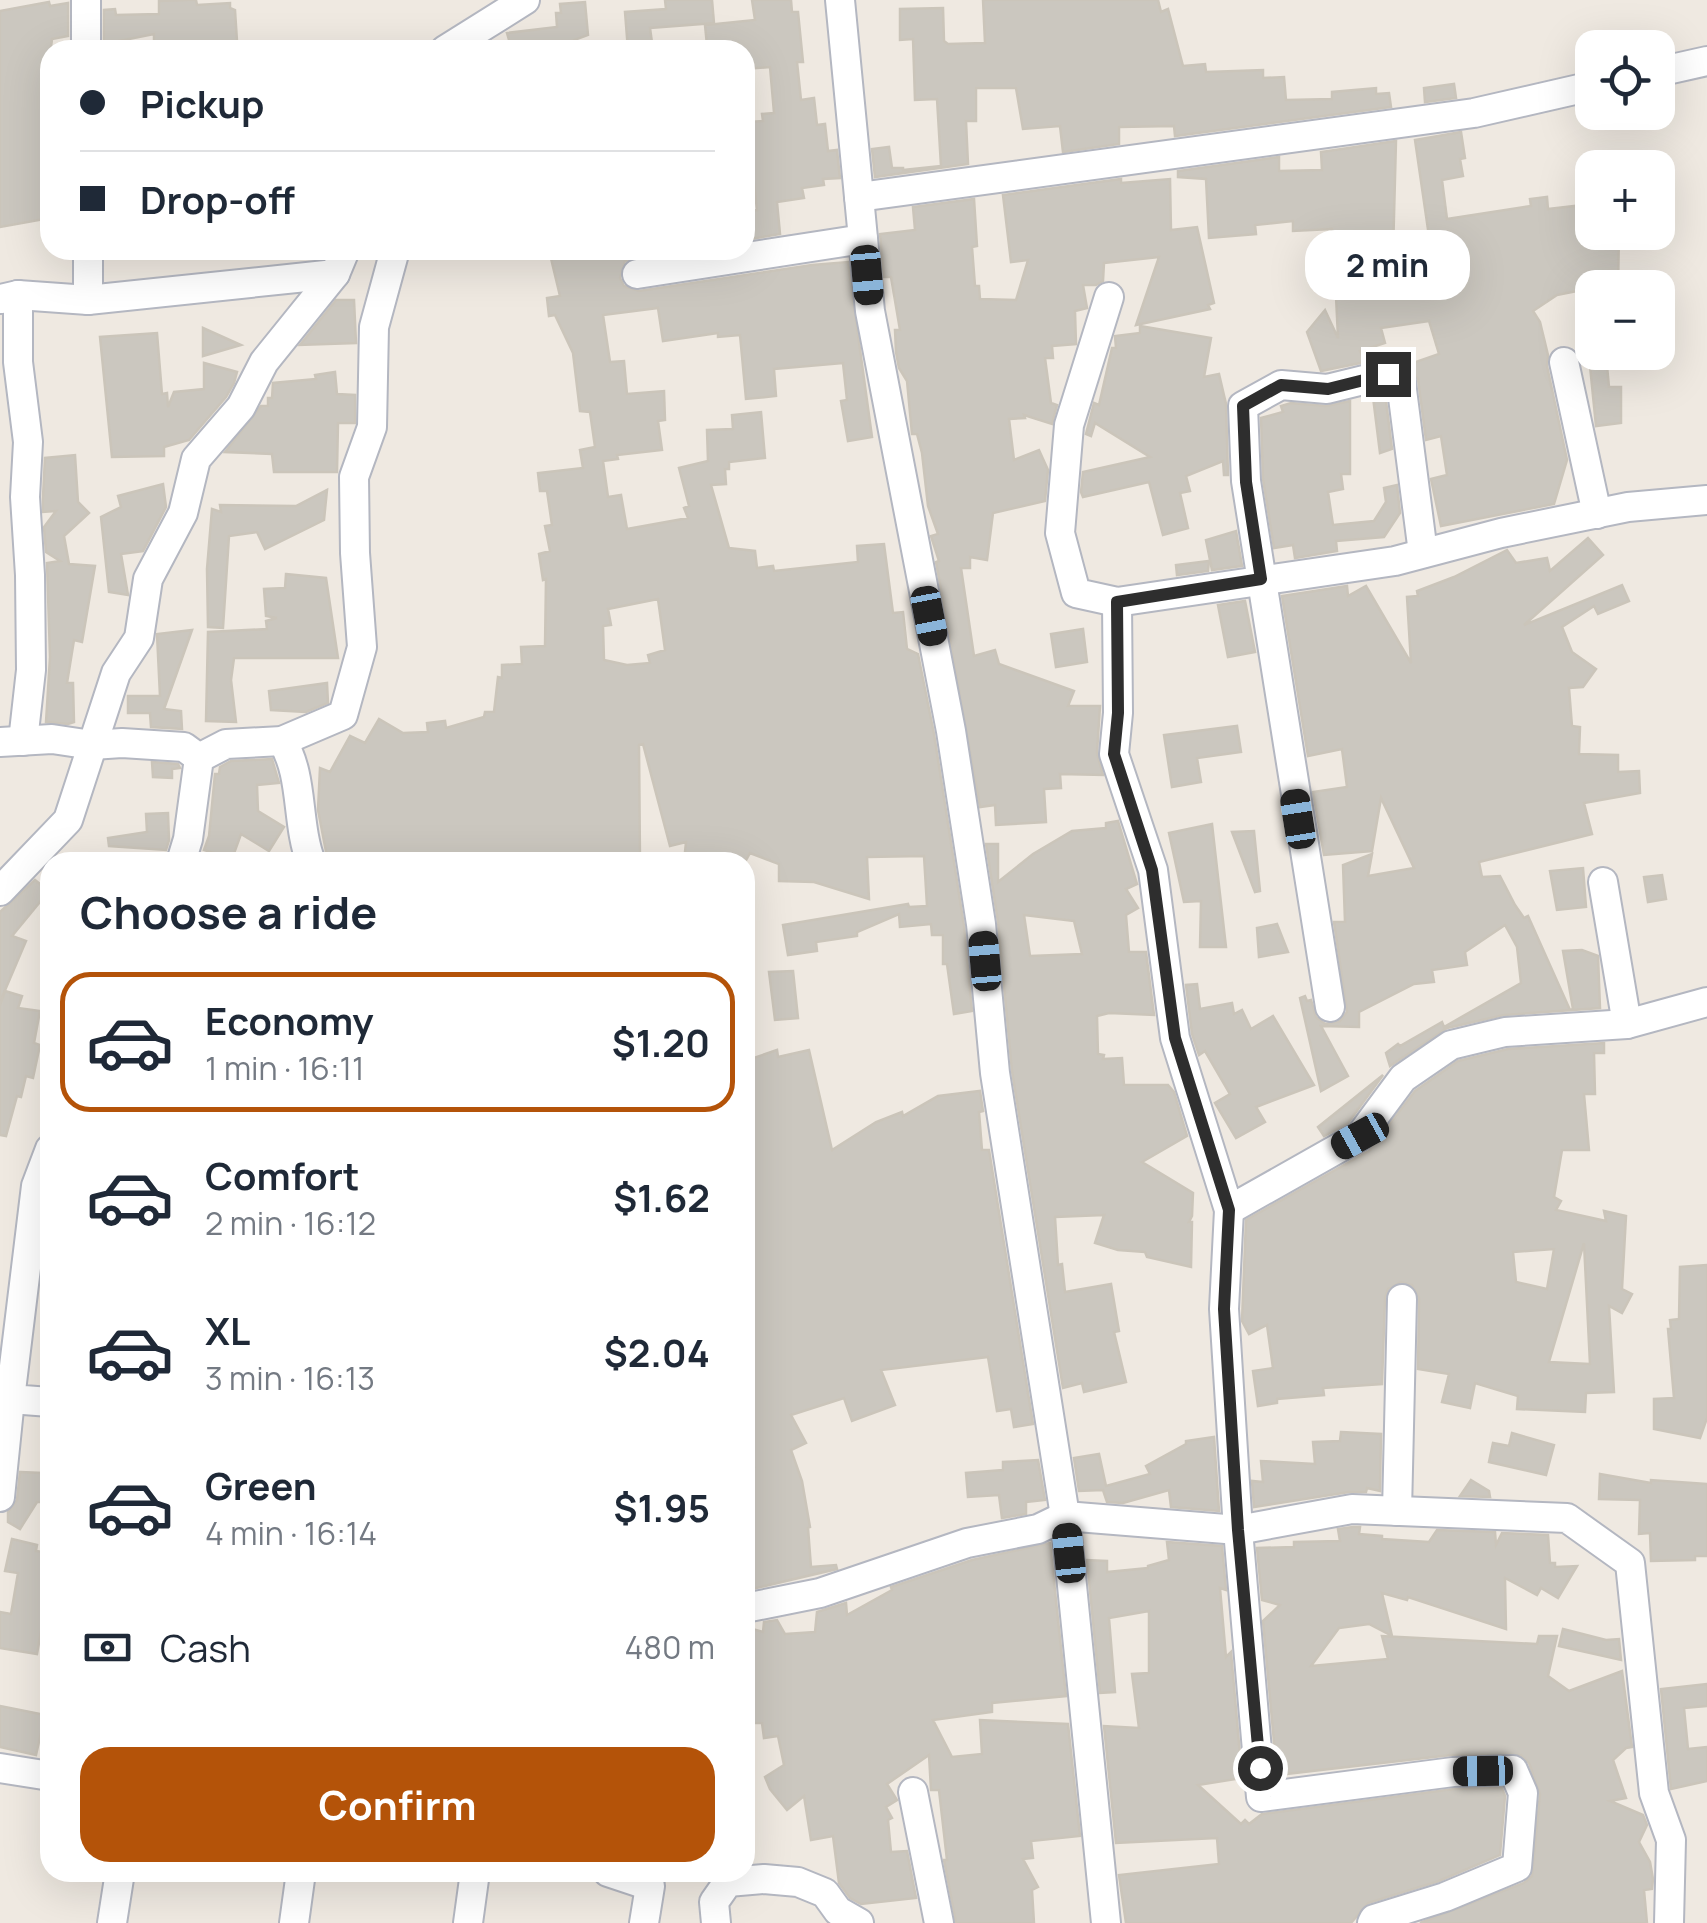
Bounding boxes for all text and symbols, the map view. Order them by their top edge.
map controls [1575,30,1675,370]
button: locate [1575,30,1675,130]
text: Pickup [140,77,264,129]
button: + [1575,150,1675,250]
text: Drop-off [140,173,295,225]
callout: 2 min [1306,229,1470,299]
text: 2 min [1346,243,1429,287]
car [849,244,885,306]
button: − [1575,270,1675,370]
route end [1366,352,1411,397]
car [909,584,949,648]
car [1278,787,1318,851]
text: Choose a ride [80,881,377,943]
car [967,930,1003,992]
text: Economy [205,994,374,1046]
icon: car [85,997,175,1087]
text: $1.20 [612,1016,710,1068]
text: 1 min · 16:11 [205,1046,364,1090]
car [1326,1108,1394,1164]
text: Comfort [205,1149,359,1201]
icon: car [85,1152,175,1242]
text: $1.62 [613,1171,710,1223]
text: 2 min · 16:12 [205,1201,376,1245]
text: XL [205,1304,250,1356]
icon: car [85,1307,175,1397]
text: $2.04 [604,1326,710,1378]
text: 3 min · 16:13 [205,1356,375,1400]
text: Green [205,1459,317,1511]
icon: car [85,1462,175,1552]
text: $1.95 [614,1481,710,1533]
text: 4 min · 16:14 [205,1511,377,1555]
car [1051,1522,1087,1584]
icon: cash [80,1620,135,1675]
text: Cash [160,1621,251,1673]
text: 480 m [625,1625,715,1669]
route start [1238,1746,1283,1791]
button: Confirm [80,1747,715,1862]
car [1453,1755,1513,1787]

